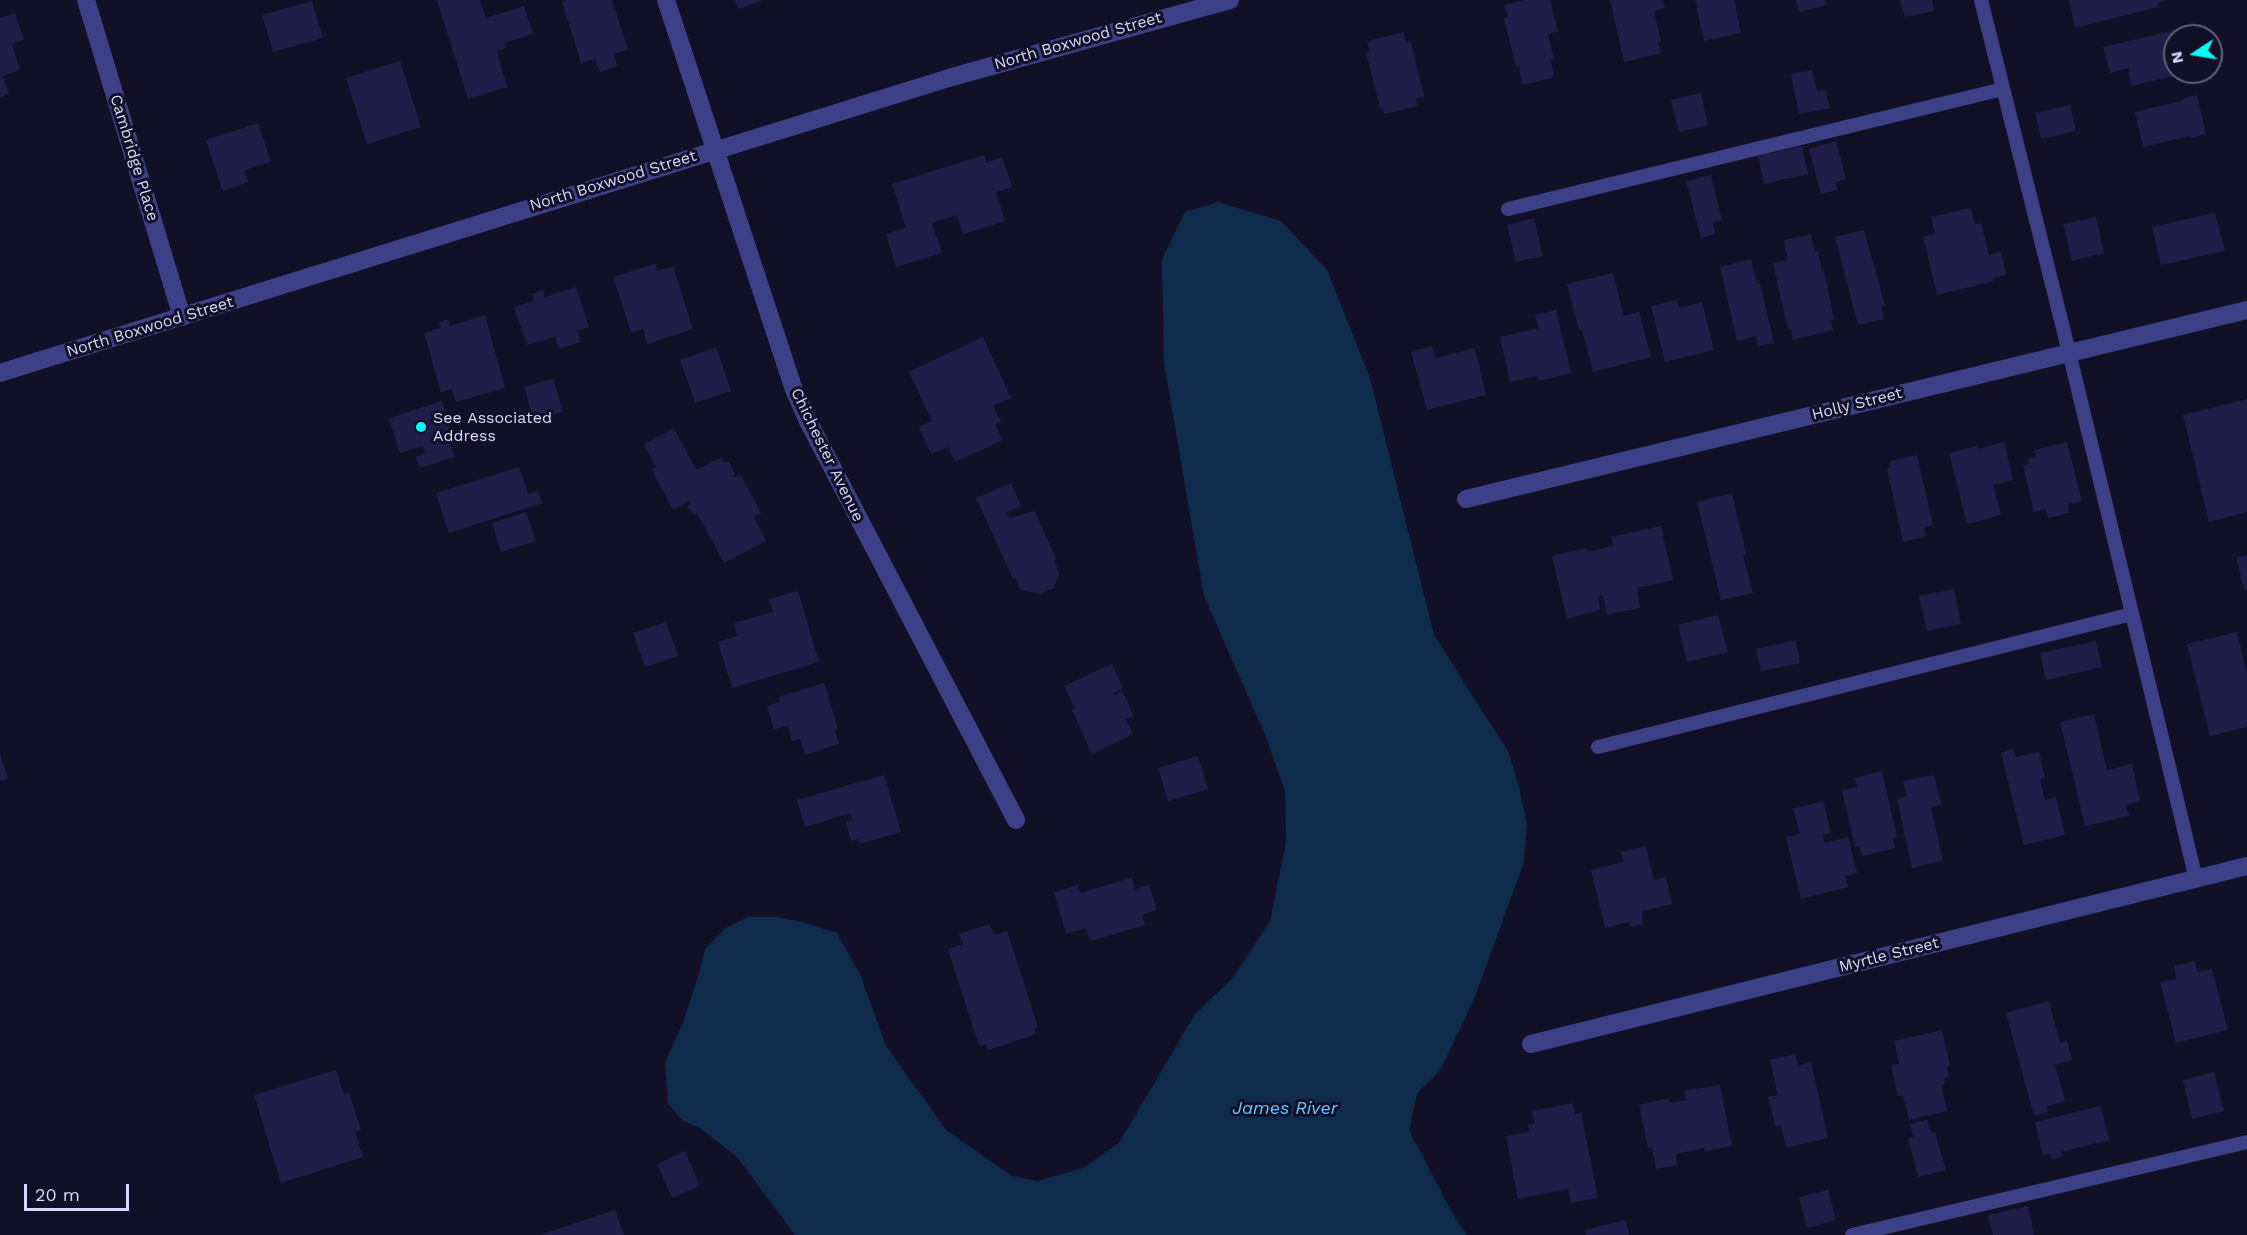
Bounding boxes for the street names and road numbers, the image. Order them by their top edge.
street label: North Boxwood Street [992,8,1164,74]
street label: Cambridge Place [106,92,162,224]
street label: North Boxwood Street [527,146,699,216]
street label: North Boxwood Street [64,292,236,362]
street label: Holly Street [1810,383,1904,425]
street label: Chichester Avenue [786,385,868,525]
street label: Myrtle Street [1837,933,1941,977]

